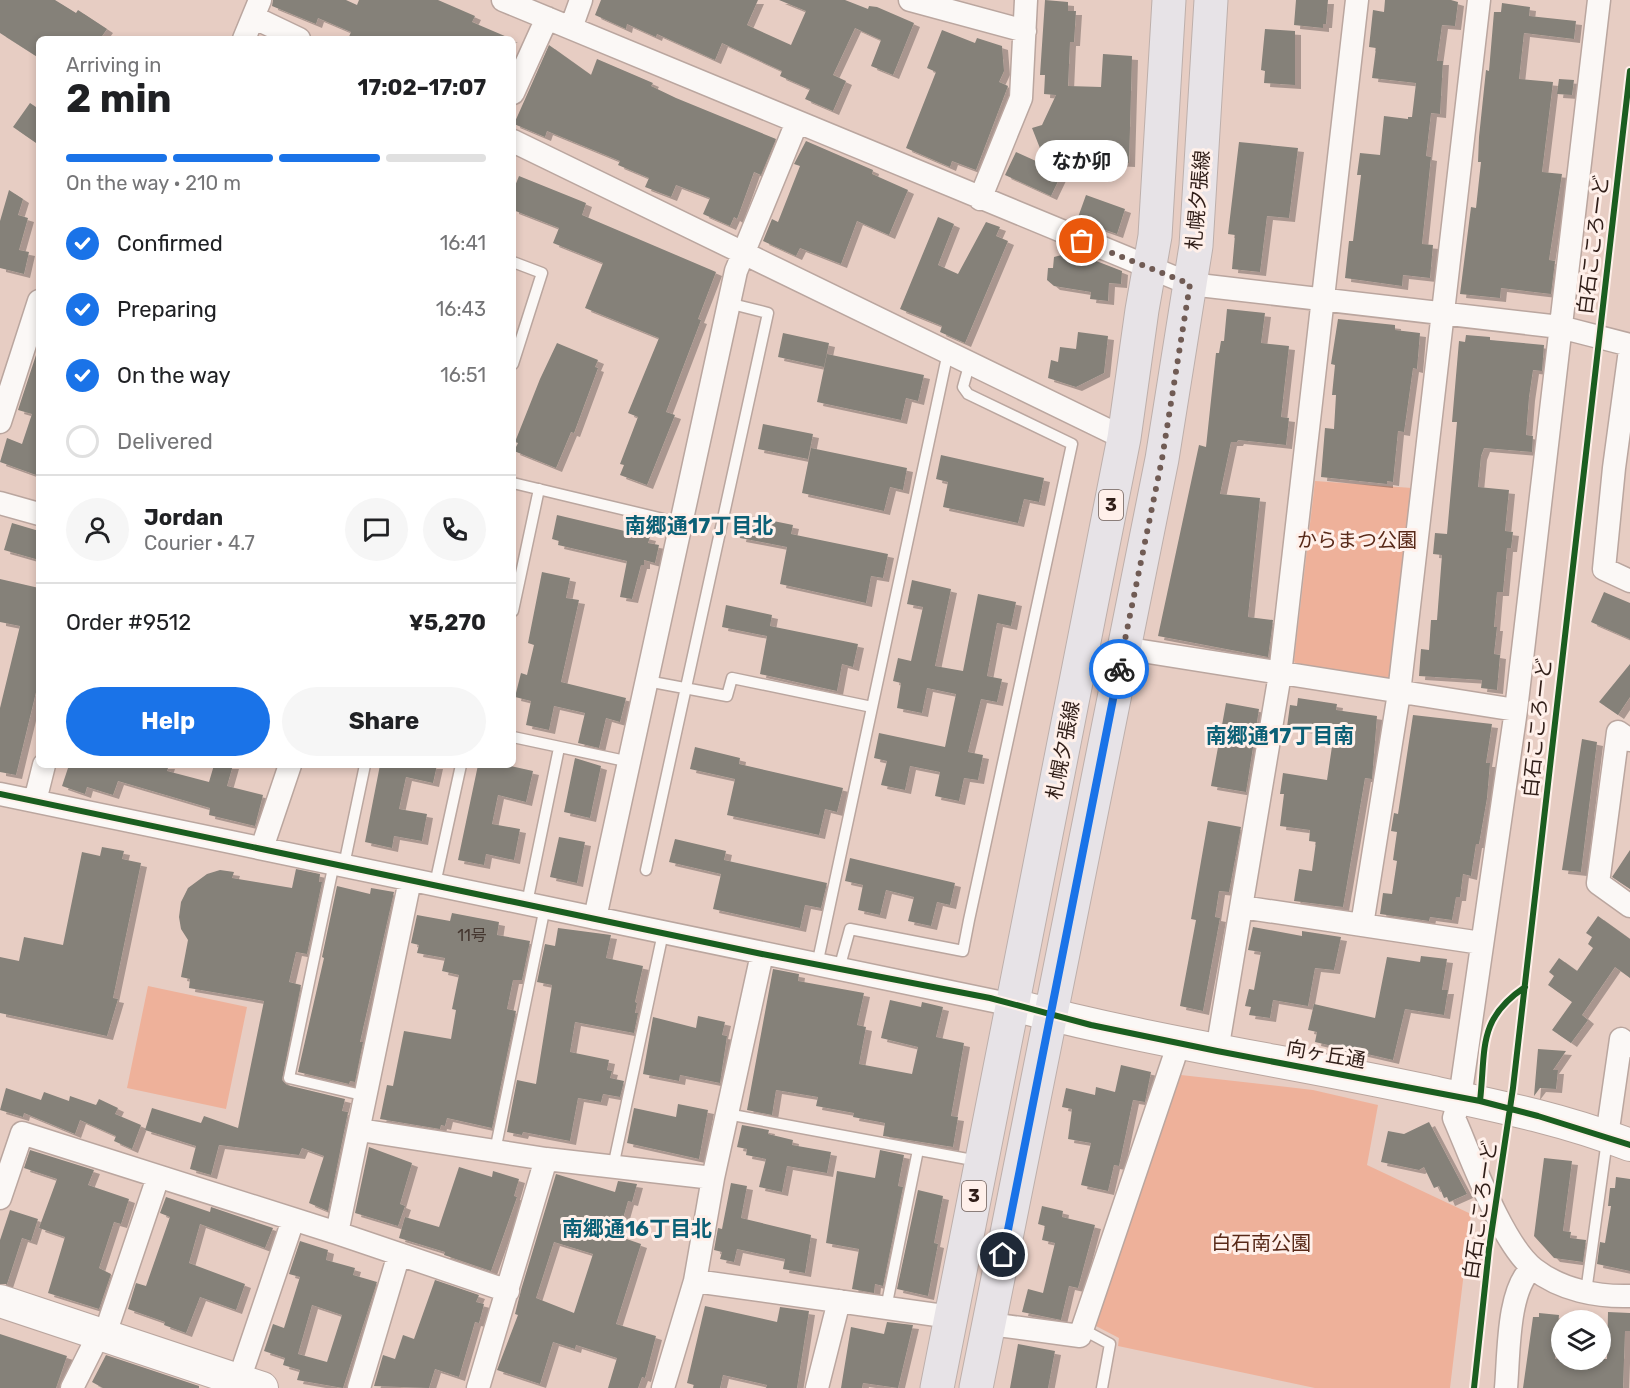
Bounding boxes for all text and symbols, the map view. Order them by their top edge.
text: Arriving in [66,53,161,77]
text: 17:02–17:07 [358,74,486,101]
text: 2 min [66,76,172,122]
callout: なか卯 [1036,139,1128,181]
text: なか卯 [1052,149,1112,173]
street label: 札幌夕張線 [1182,149,1214,251]
text: On the way · 210 m [66,171,241,195]
street label: 白石こころーど [1573,174,1613,316]
pin [1056,215,1107,266]
icon: bag [1065,224,1098,257]
icon: check [66,227,99,260]
text: Confirmed [117,230,223,257]
text: 16:41 [440,231,486,255]
icon: check [66,293,99,326]
text: Preparing [117,296,217,323]
text: 16:43 [436,297,486,321]
icon: check [66,359,99,392]
text: On the way [117,362,231,389]
text: 16:51 [440,363,486,387]
text: Delivered [117,428,213,455]
road number: 3 [1099,490,1123,520]
button: person [66,498,129,561]
button: chat [345,498,408,561]
button: phone [423,498,486,561]
text: Jordan [144,504,223,531]
district label: 南郷通17丁目北 [625,513,773,538]
park label: からまつ公園 [1297,528,1417,552]
text: Courier · 4.7 [144,531,255,555]
text: Order #9512 [66,609,191,636]
text: ¥5,270 [409,609,486,636]
courier [1089,639,1149,699]
icon: bike [1103,653,1136,686]
street label: 白石こころーど [1518,657,1556,799]
button: Help [66,687,270,756]
button: Share [282,687,486,756]
street label: 札幌夕張線 [1042,699,1084,801]
district label: 南郷通17丁目南 [1206,723,1354,748]
house number: 11号 [457,926,487,945]
street label: 向ヶ丘通 [1285,1035,1367,1073]
street label: 白石こころーど [1458,1139,1502,1281]
road number: 3 [962,1181,986,1211]
district label: 南郷通16丁目北 [562,1216,712,1241]
pin [977,1229,1028,1280]
park label: 白石南公園 [1211,1231,1311,1255]
icon: home [986,1238,1019,1271]
map controls [1551,1310,1611,1370]
button: layers [1551,1310,1611,1370]

